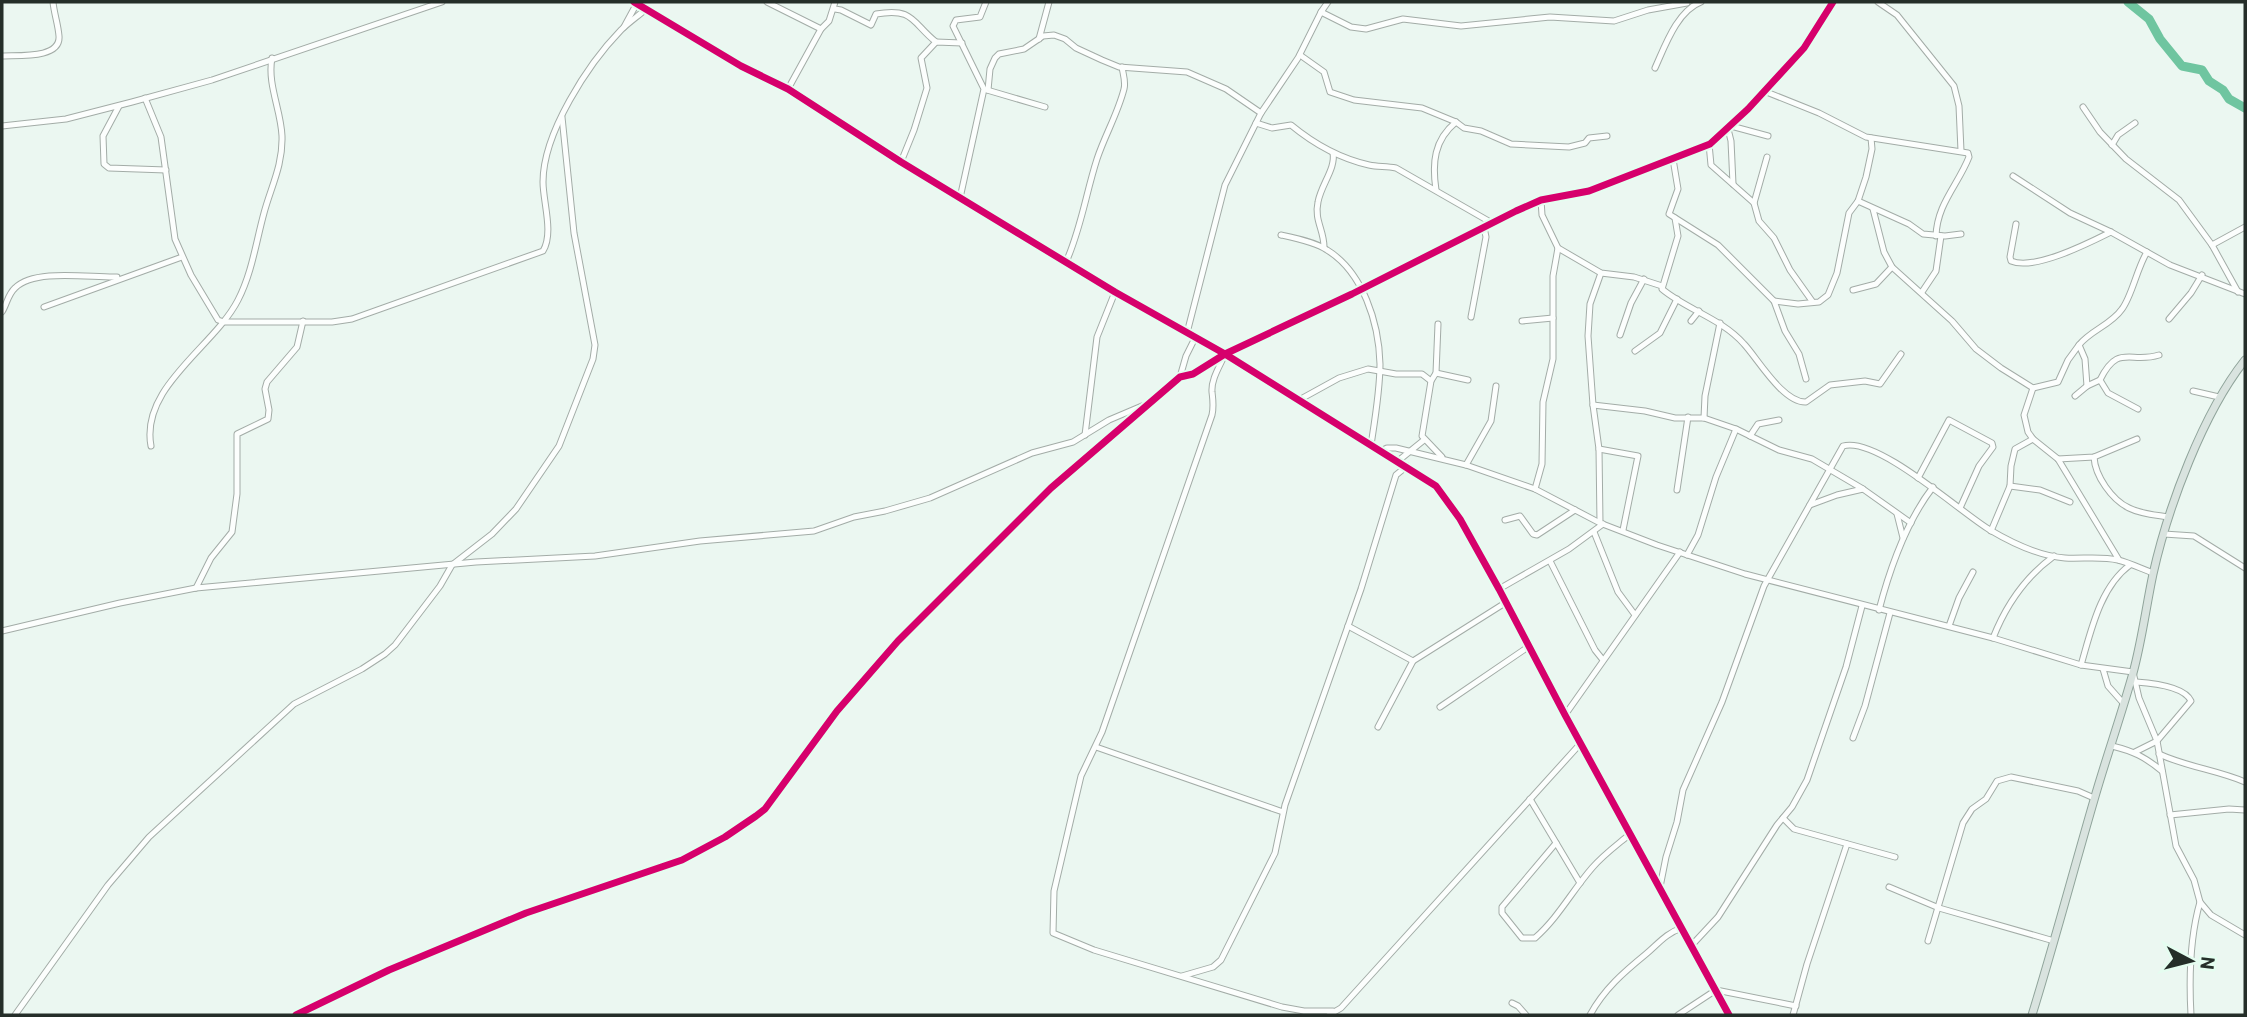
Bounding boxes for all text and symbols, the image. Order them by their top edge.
north arrow [2156,926,2226,996]
text: N [2196,955,2221,971]

